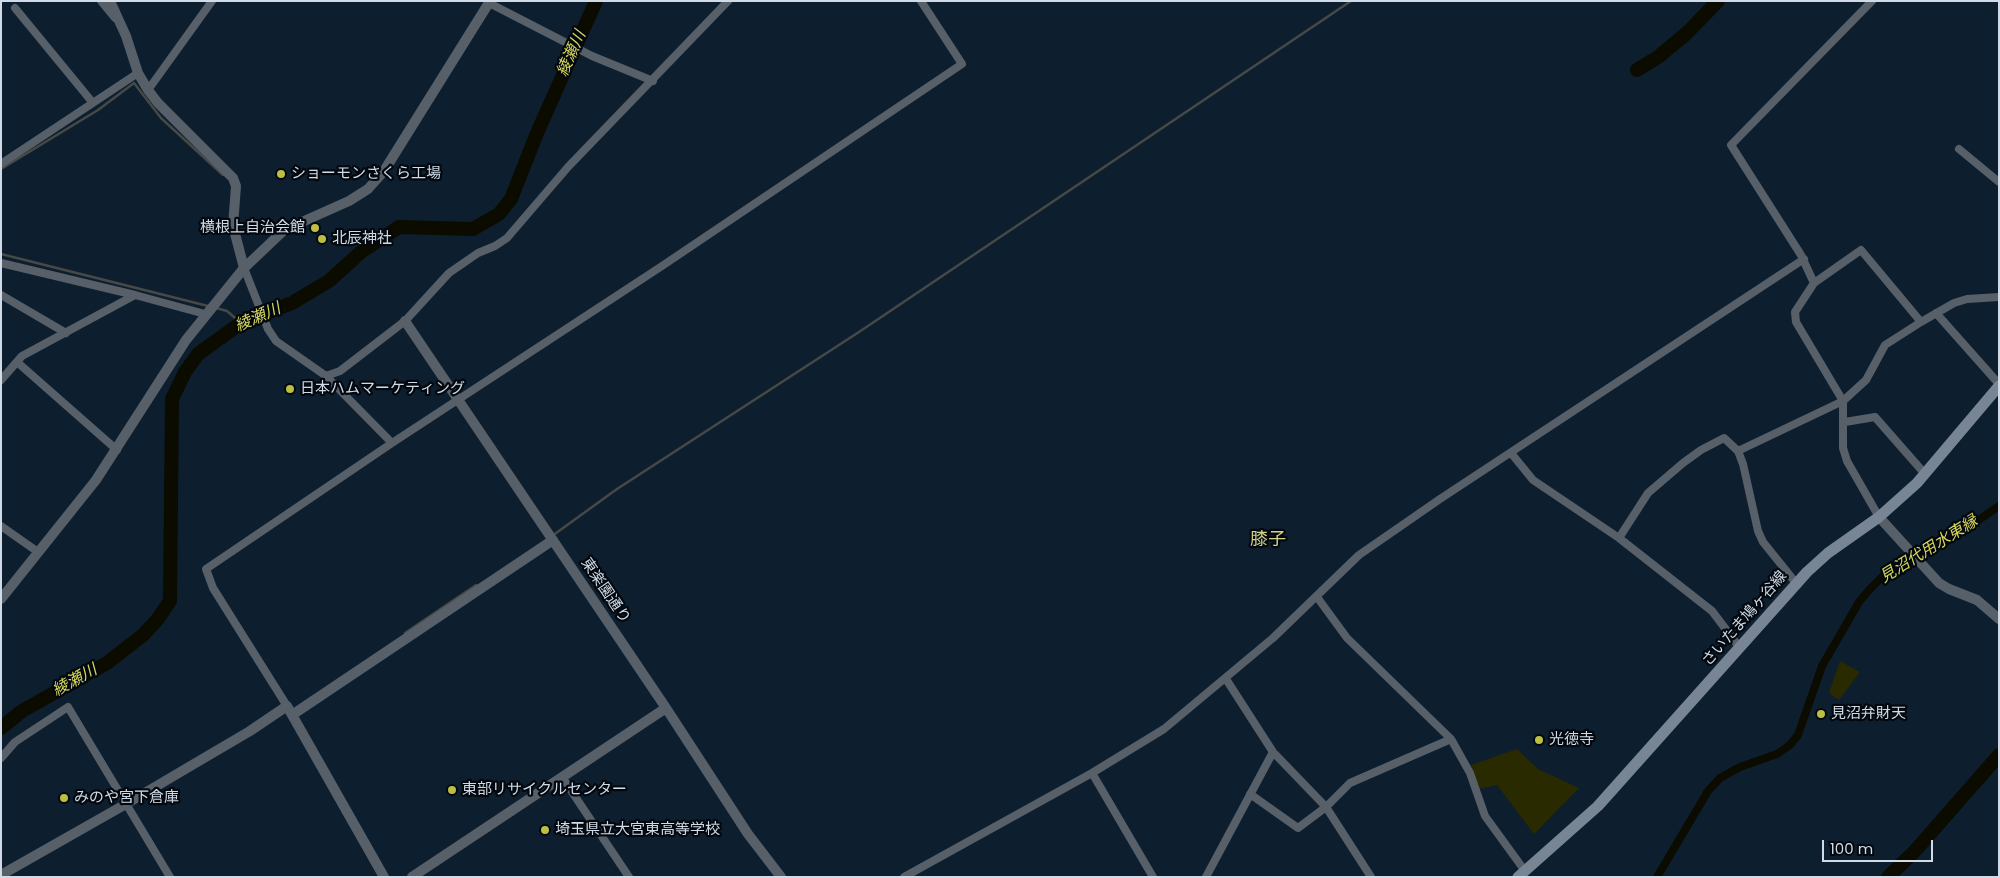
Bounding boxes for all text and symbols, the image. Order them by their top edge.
water label: 綾瀬川 [553,28,591,80]
place label: ショーモンさくら工場 [291,165,441,183]
marker: ショーモンさくら工場 [275,168,287,180]
place label: 横根上自治会館 [200,219,305,237]
marker: 横根上自治会館 [309,222,321,234]
place label: 北辰神社 [332,230,392,248]
marker: 北辰神社 [316,233,328,245]
water label: 綾瀬川 [232,299,284,337]
place label: 日本ハムマーケティング [300,380,465,398]
marker: 日本ハムマーケティング [284,383,296,395]
water label: 見沼代用水東縁 [1876,512,1982,588]
district label: 膝子 [1250,529,1286,551]
street label: 東楽園通り [577,555,633,627]
street label: さいたま鳩ヶ谷線 [1699,568,1791,670]
water label: 綾瀬川 [49,661,101,701]
place label: 見沼弁財天 [1831,705,1906,723]
marker: 見沼弁財天 [1815,708,1827,720]
place label: 光徳寺 [1549,731,1594,749]
marker: 光徳寺 [1533,734,1545,746]
place label: 東部リサイクルセンター [462,781,627,799]
marker: 東部リサイクルセンター [446,784,458,796]
place label: みのや宮下倉庫 [74,789,179,807]
marker: みのや宮下倉庫 [58,792,70,804]
place label: 埼玉県立大宮東高等学校 [555,821,720,839]
marker: 埼玉県立大宮東高等学校 [539,824,551,836]
scale bar [1825,830,1936,862]
text: 100 m [1830,838,1873,859]

